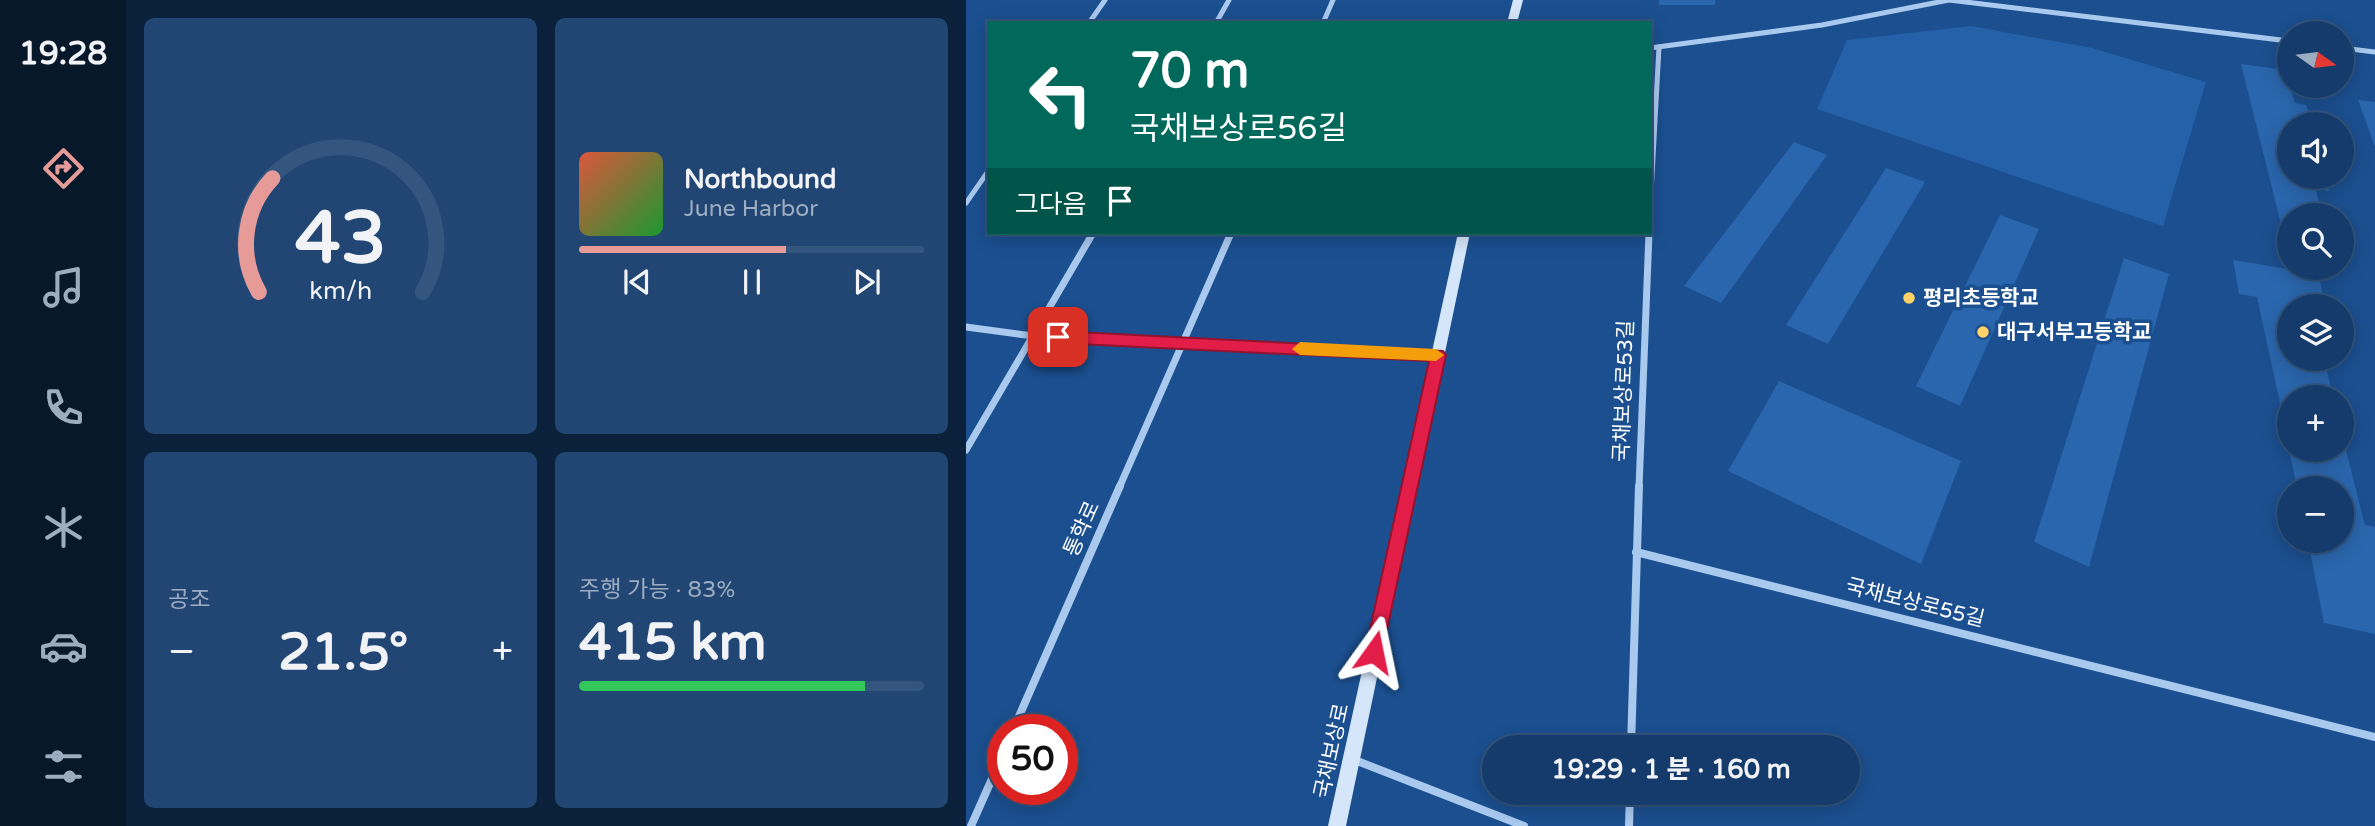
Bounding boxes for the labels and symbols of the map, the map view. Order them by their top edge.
north arrow [2277,21,2354,98]
place label: 평리초등학교 [1923,286,2039,311]
marker: 평리초등학교 [1901,290,1917,306]
pin [1028,307,1088,367]
street label: 국채보상로53길 [1609,319,1639,463]
place label: 대구서부고등학교 [1997,320,2152,345]
marker: 대구서부고등학교 [1975,324,1991,340]
street label: 통학로 [1059,497,1105,561]
street label: 국채보상로55길 [1843,574,1987,632]
position arrow [1337,615,1411,689]
street label: 국채보상로 [1310,701,1354,801]
speed limit sign: 50 [987,714,1078,805]

